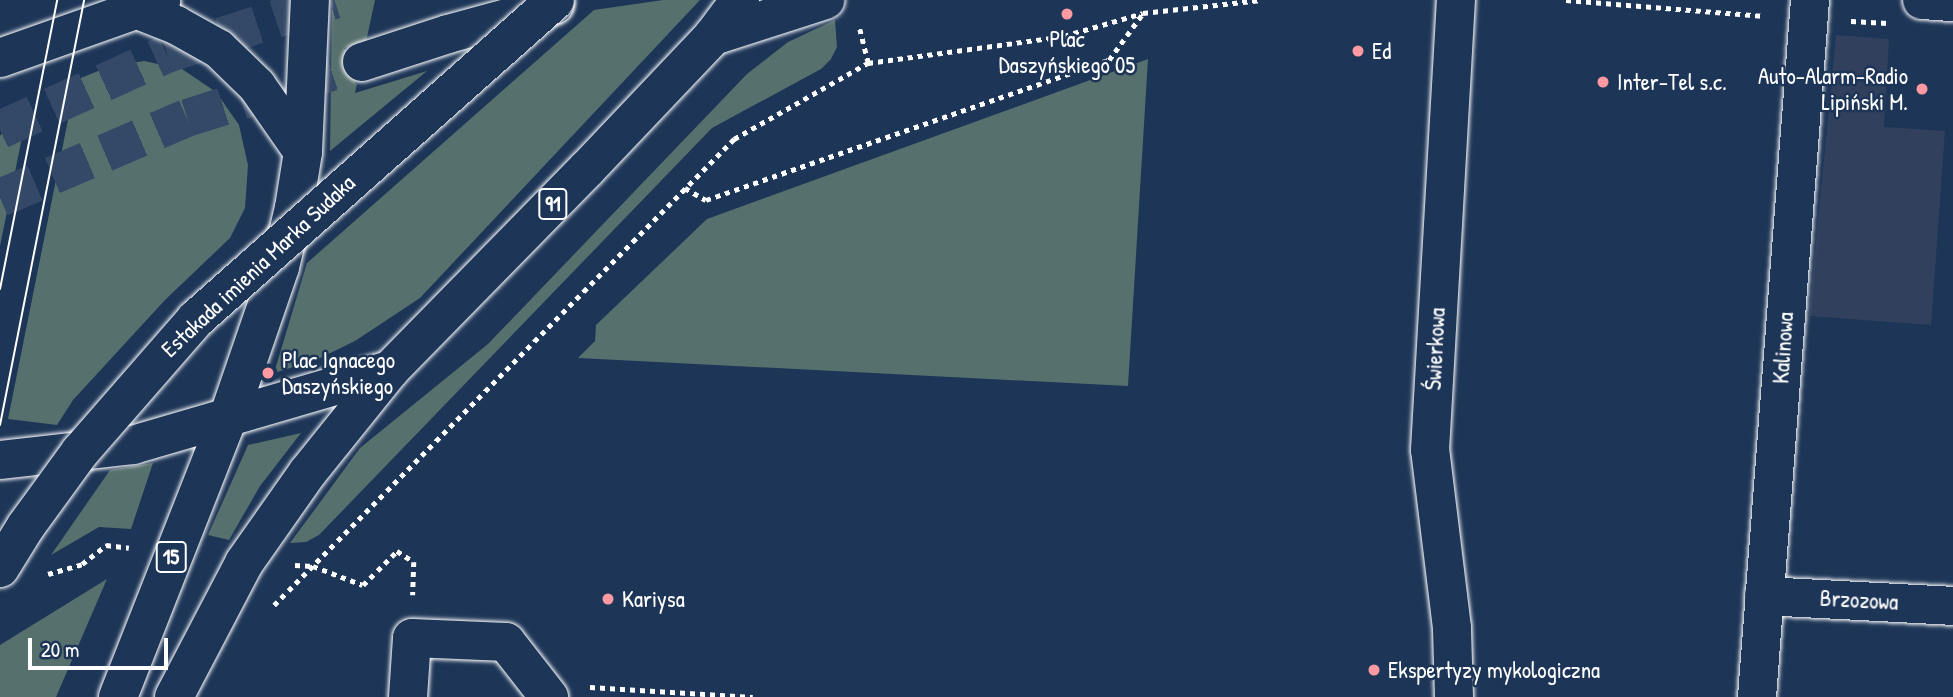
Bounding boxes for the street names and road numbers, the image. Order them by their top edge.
street label: Estakada imienia Marka Sudaka [156,169,360,363]
road number: 91 [537,186,569,222]
street label: Świerkowa [1419,307,1451,391]
street label: Kalinowa [1767,311,1799,385]
road number: 15 [155,540,187,574]
street label: Brzozowa [1819,584,1899,616]

